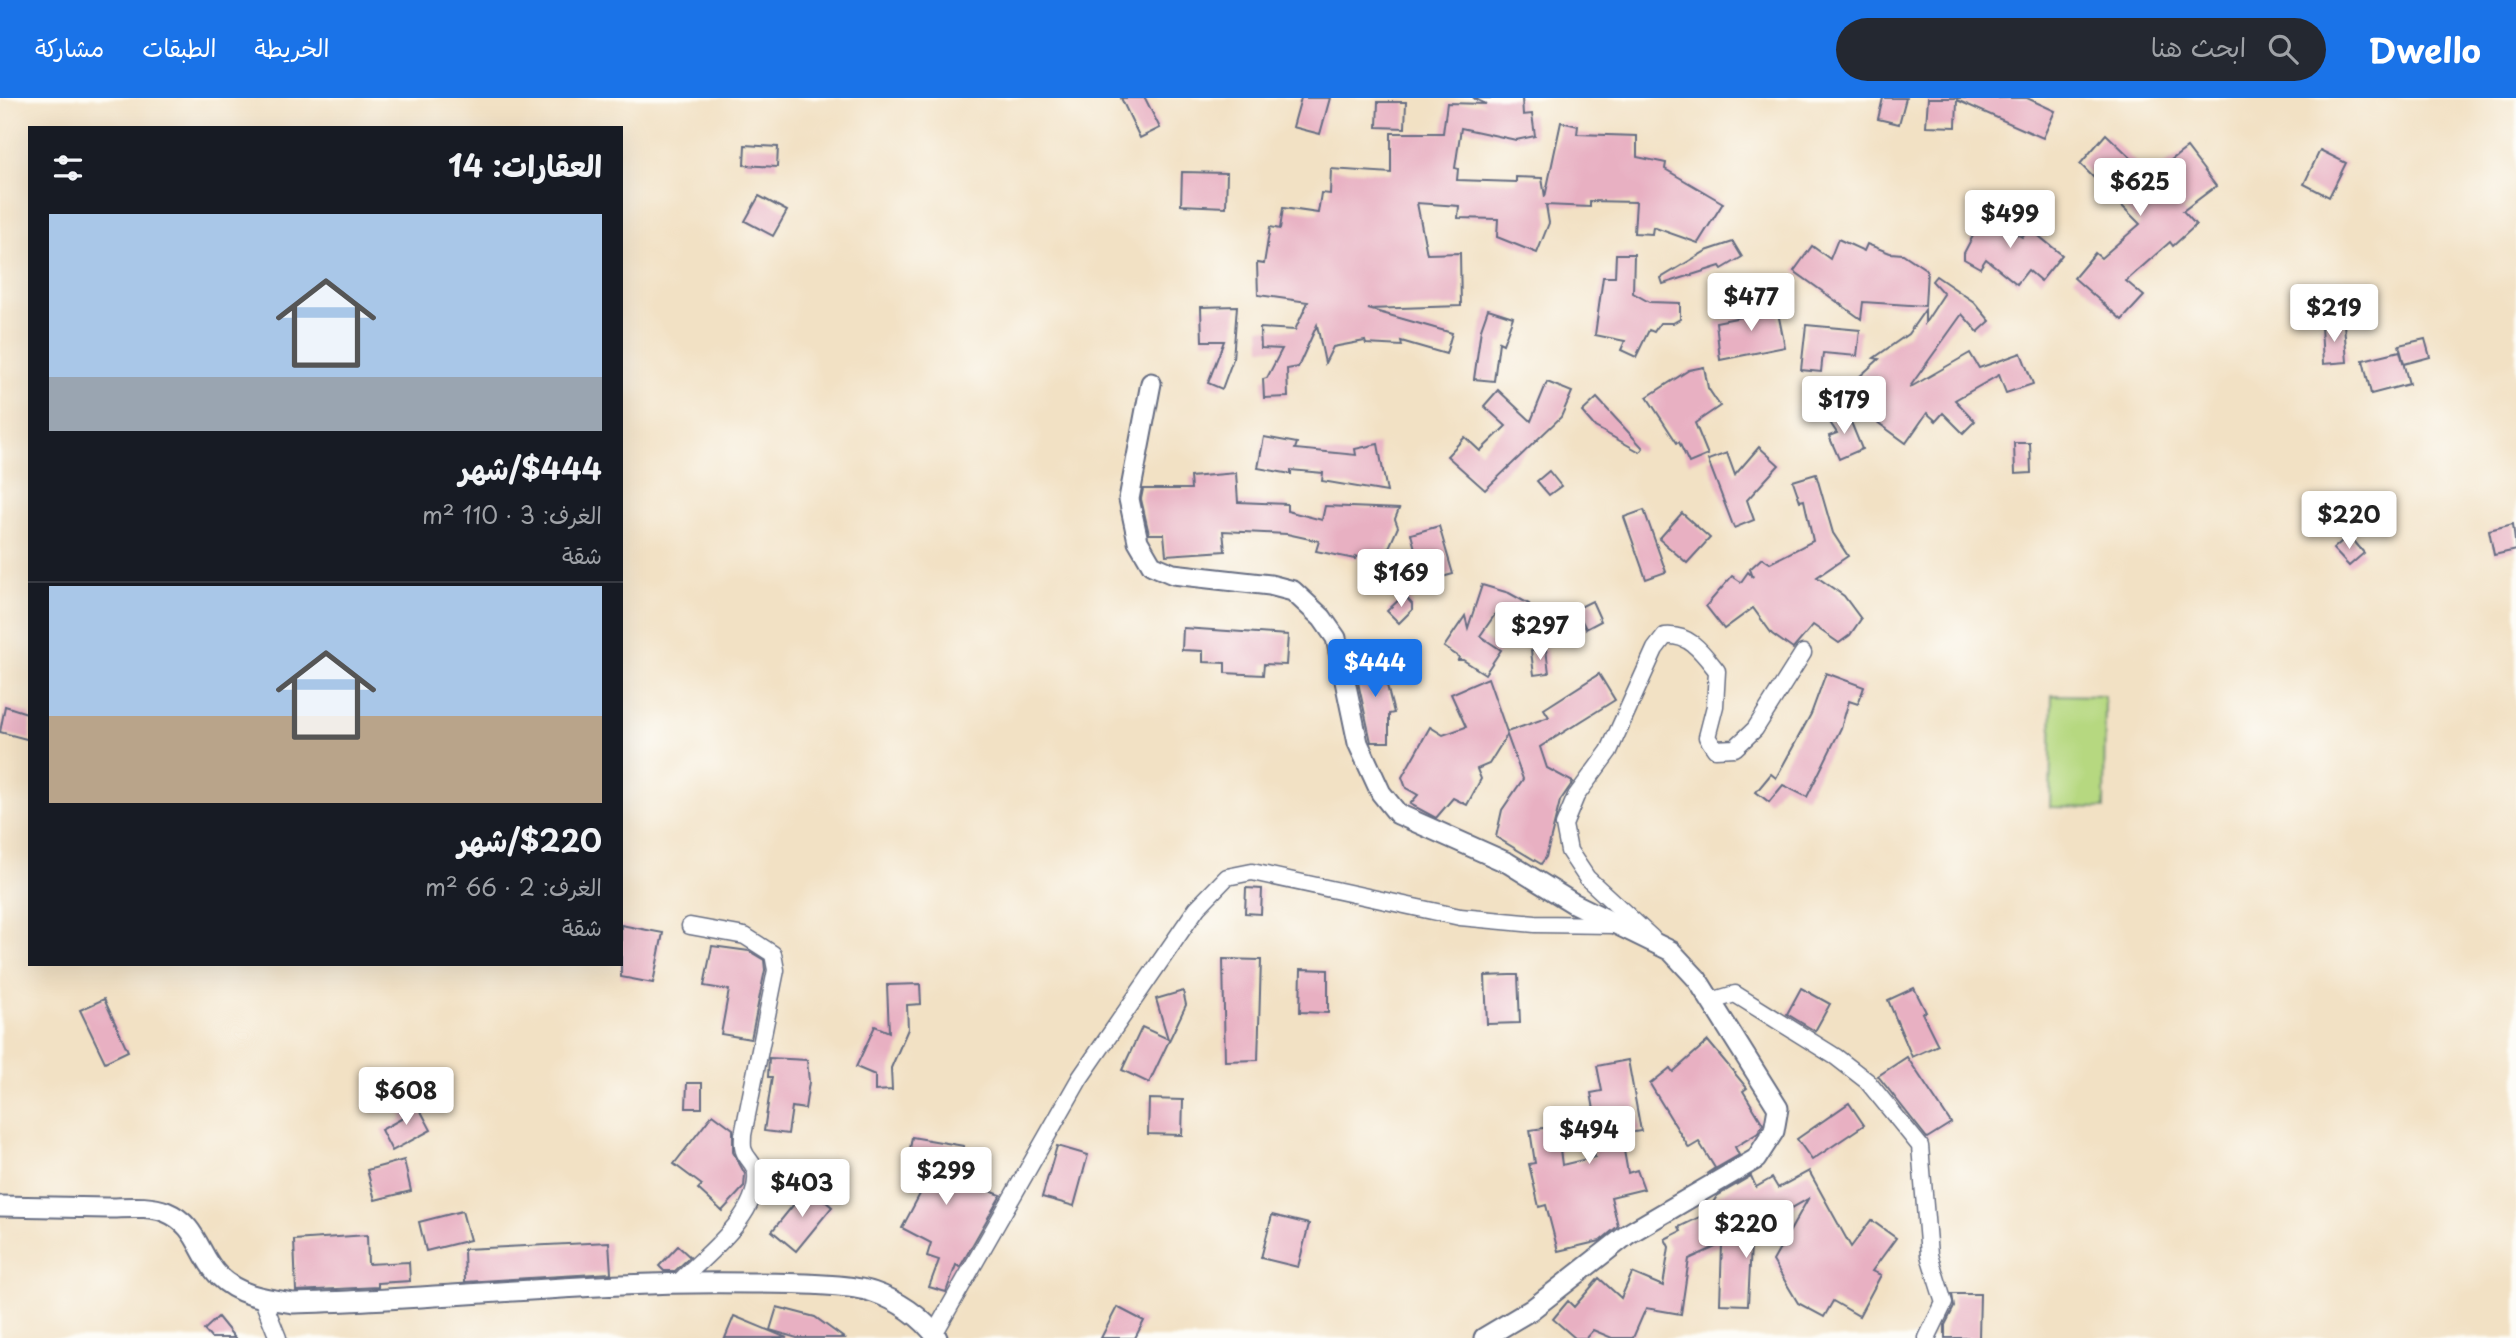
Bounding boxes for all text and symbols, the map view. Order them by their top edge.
search box [1836,18,2326,81]
text: Dwello [2368,24,2481,74]
text: ابحث هنا [2151,27,2246,66]
text: مشاركة [35,29,104,65]
text: الطبقات [142,29,217,65]
text: الخريطة [255,29,329,65]
icon: search [2264,30,2302,68]
text: العقارات: 14 [448,142,602,187]
icon: filters [49,149,87,187]
pin: $625 [2099,158,2181,218]
text: $625 [2110,163,2170,198]
pin: $499 [1969,190,2051,250]
text: $499 [1981,195,2039,230]
icon: home [263,260,389,386]
pin: $477 [1710,274,1792,333]
text: $477 [1723,278,1779,313]
pin: $219 [2293,285,2375,344]
text: $219 [2306,289,2362,324]
pin: $179 [1803,376,1885,436]
text: $179 [1818,381,1870,416]
text: $444/شهر [459,445,602,490]
pin: $220 [2308,491,2390,551]
text: $220 [2318,496,2380,531]
text: الغرف: 3 · 110 m² [422,497,602,532]
text: شقة [562,537,602,572]
pin: $169 [1360,550,1442,609]
text: $169 [1373,554,1429,589]
pin: $297 [1499,602,1581,662]
text: $297 [1511,607,1569,642]
icon: home [263,632,389,758]
pin: $444 [1334,640,1416,699]
text: $444 [1344,644,1406,679]
text: $220/شهر [458,817,602,862]
text: الغرف: 2 · 66 m² [425,869,602,904]
text: شقة [562,909,602,944]
pin: $608 [365,1068,447,1127]
text: $608 [375,1072,437,1107]
pin: $494 [1548,1107,1630,1166]
text: $494 [1559,1111,1619,1146]
pin: $299 [905,1148,987,1207]
text: $299 [917,1152,975,1187]
pin: $403 [761,1160,843,1219]
text: $403 [771,1164,833,1199]
pin: $220 [1705,1200,1787,1260]
text: $220 [1715,1205,1777,1240]

